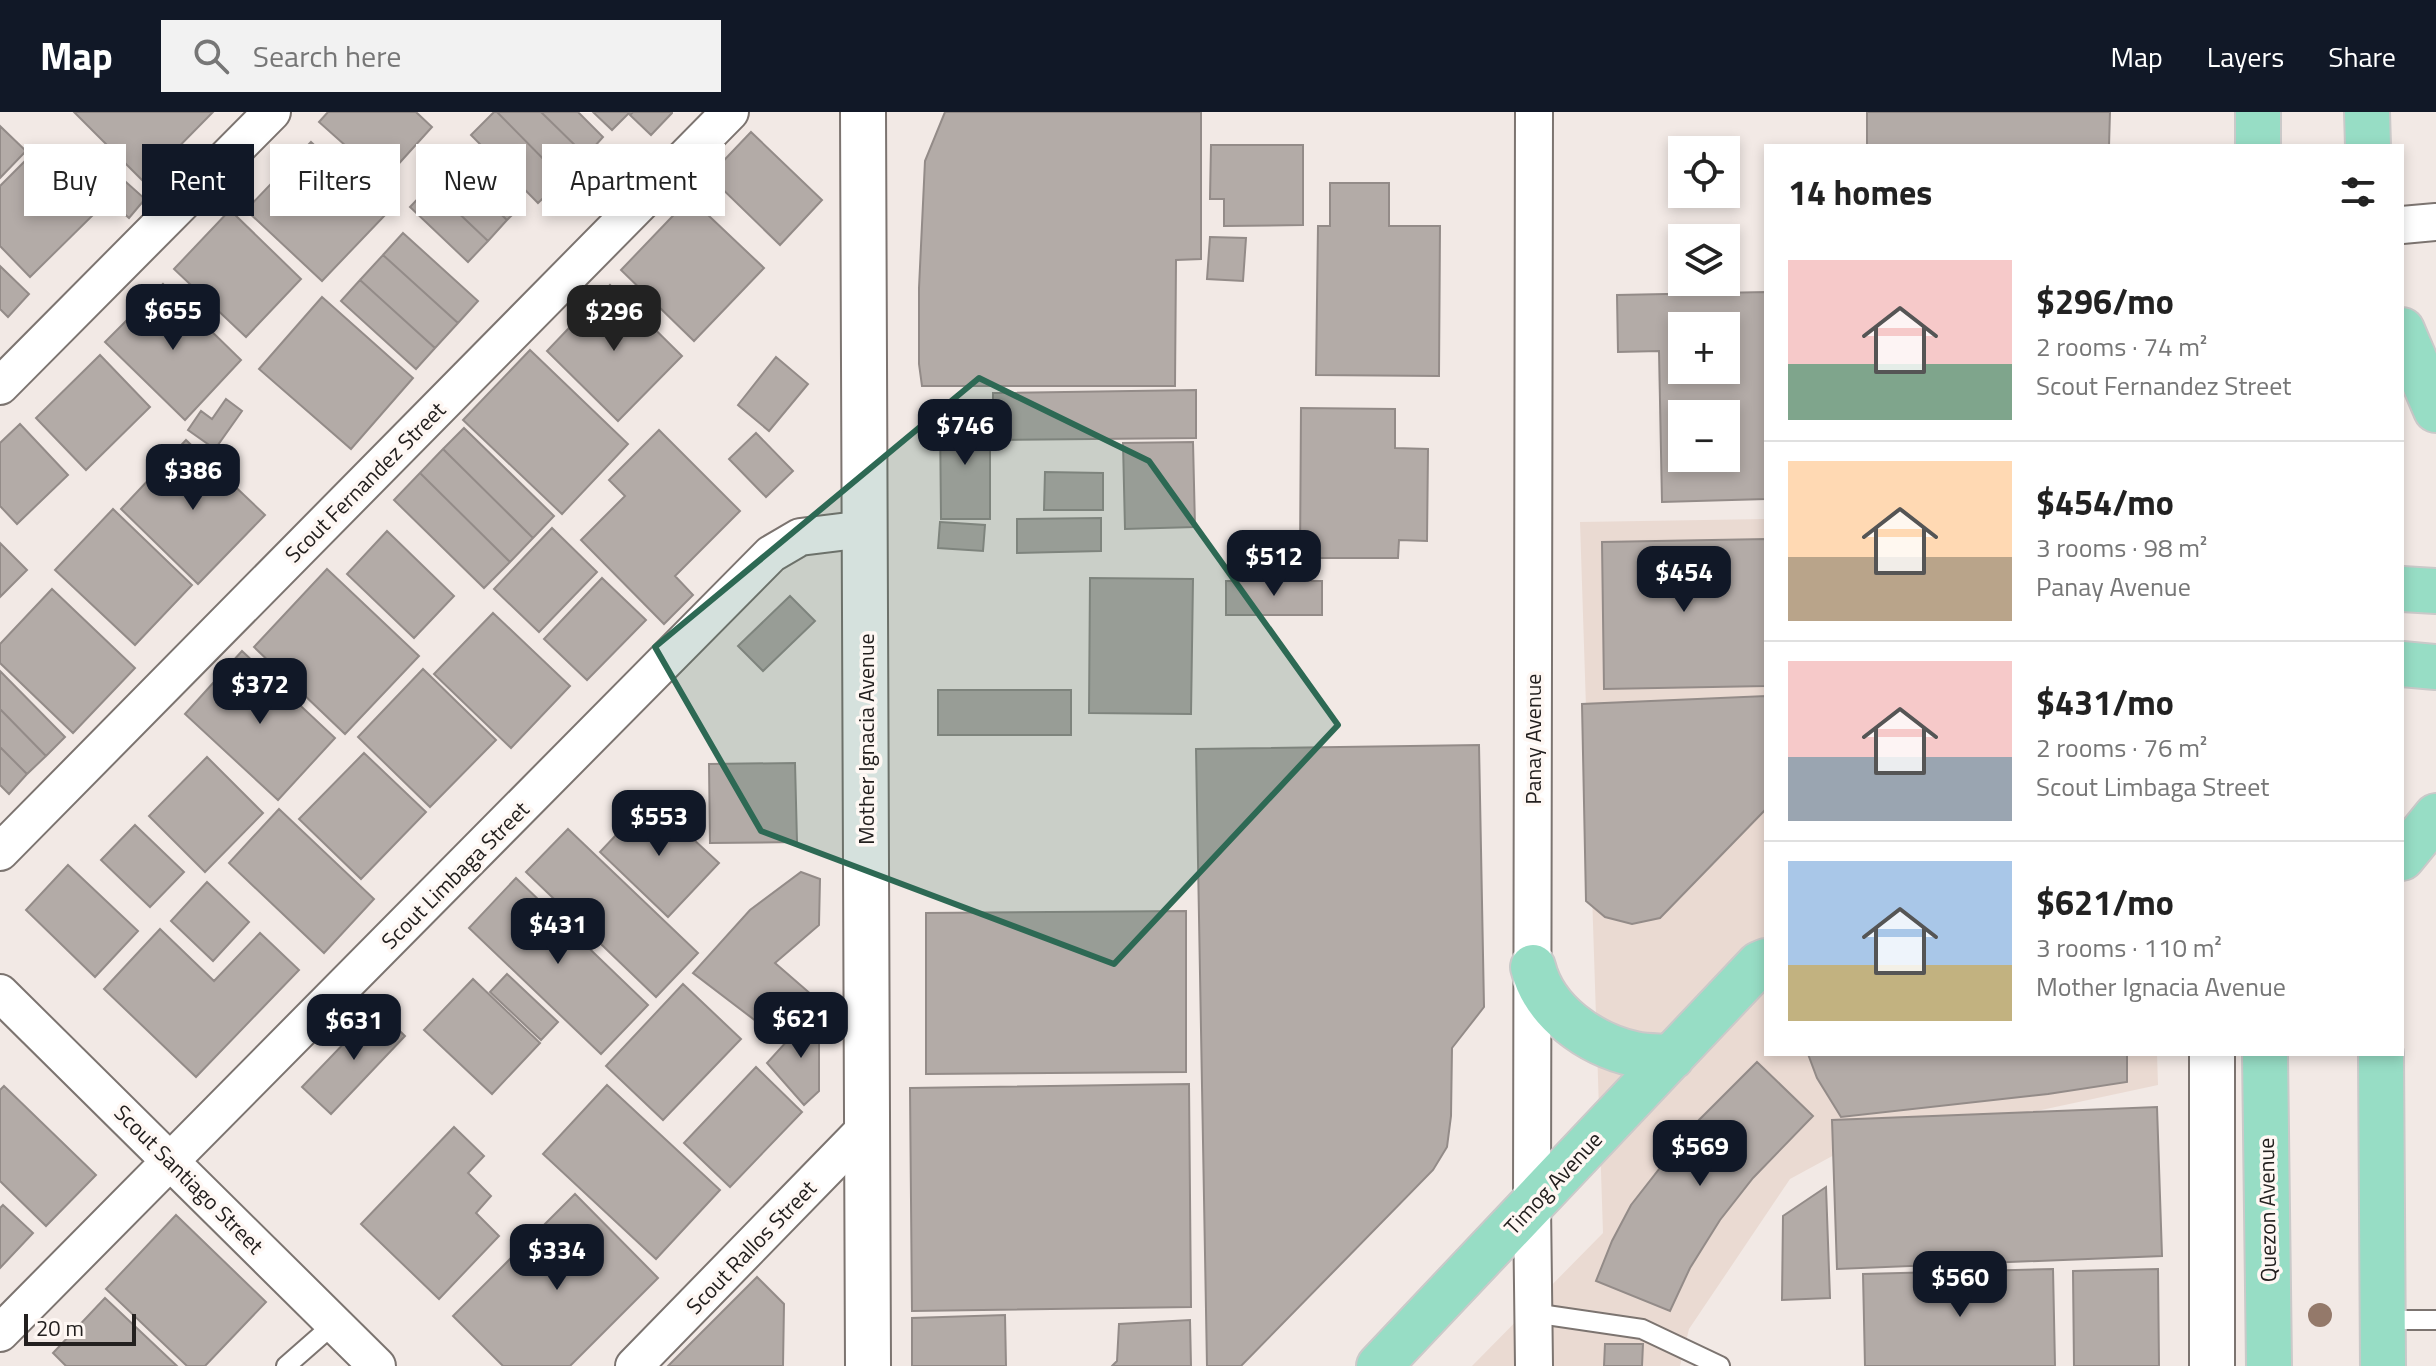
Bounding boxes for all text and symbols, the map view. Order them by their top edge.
search box [161,20,721,92]
text: Map [40,27,113,85]
text: Search here [253,33,402,79]
icon: search [189,34,233,78]
text: Map [2110,35,2163,78]
text: Layers [2207,35,2284,78]
text: Share [2328,35,2396,78]
map controls [1668,136,1740,472]
button: locate [1668,136,1740,208]
chip: Buy [24,144,126,216]
chip: Rent [142,144,254,216]
chip: Filters [270,144,400,216]
chip: New [416,144,526,216]
chip: Apartment [542,144,725,216]
text: 14 homes [1788,166,1932,218]
icon: filters [2336,170,2380,214]
button: layers [1668,224,1740,296]
text: $296/mo [2036,275,2174,327]
pin: $655 [126,284,220,352]
pin: $296 [567,285,661,353]
text: $655 [144,290,202,329]
text: $296 [585,291,643,330]
icon: home [1852,292,1948,388]
button: + [1668,312,1740,384]
text: 2 rooms · 74 m² [2036,327,2207,366]
text: Scout Fernandez Street [2036,366,2291,405]
street label: Scout Fernandez Street [277,393,454,570]
pin: $746 [918,399,1012,467]
button: − [1668,400,1740,472]
text: $746 [936,405,994,444]
pin: $386 [146,444,240,512]
text: $386 [164,450,222,489]
text: $454/mo [2036,476,2174,528]
icon: home [1852,493,1948,589]
text: 3 rooms · 98 m² [2036,528,2207,567]
pin: $512 [1227,530,1321,598]
text: $512 [1245,536,1303,575]
pin: $454 [1637,546,1731,614]
text: $454 [1655,552,1713,591]
text: Panay Avenue [2036,567,2191,606]
street label: Mother Ignacia Avenue [849,633,883,845]
pin: $372 [213,658,307,726]
text: $372 [231,664,289,703]
street label: Panay Avenue [1516,674,1550,804]
text: $431/mo [2036,676,2174,728]
icon: home [1852,693,1948,789]
text: 2 rooms · 76 m² [2036,728,2207,767]
text: Scout Limbaga Street [2036,767,2269,806]
pin: $553 [612,790,706,858]
street label: Scout Limbaga Street [373,793,537,957]
text: $553 [630,796,688,835]
text: $621/mo [2036,876,2174,928]
icon: home [1852,893,1948,989]
pin: $431 [511,898,605,966]
text: $431 [529,904,587,943]
text: 3 rooms · 110 m² [2036,928,2222,967]
text: Mother Ignacia Avenue [2036,967,2286,1006]
pin: $621 [754,992,848,1060]
pin: $631 [307,994,401,1062]
text: $621 [772,998,830,1037]
text: $631 [325,1000,383,1039]
street label: Scout Santiago Street [106,1096,272,1262]
pin: $569 [1653,1120,1747,1188]
street label: Timog Avenue [1496,1123,1610,1243]
text: $569 [1671,1126,1729,1165]
street label: Quezon Avenue [2249,1138,2285,1282]
street label: Scout Rallos Street [678,1172,824,1322]
pin: $334 [510,1224,604,1292]
text: $334 [528,1230,586,1269]
pin: $560 [1913,1251,2007,1319]
text: $560 [1931,1257,1989,1296]
scale bar [24,1310,136,1346]
text: 20 m [36,1311,84,1345]

